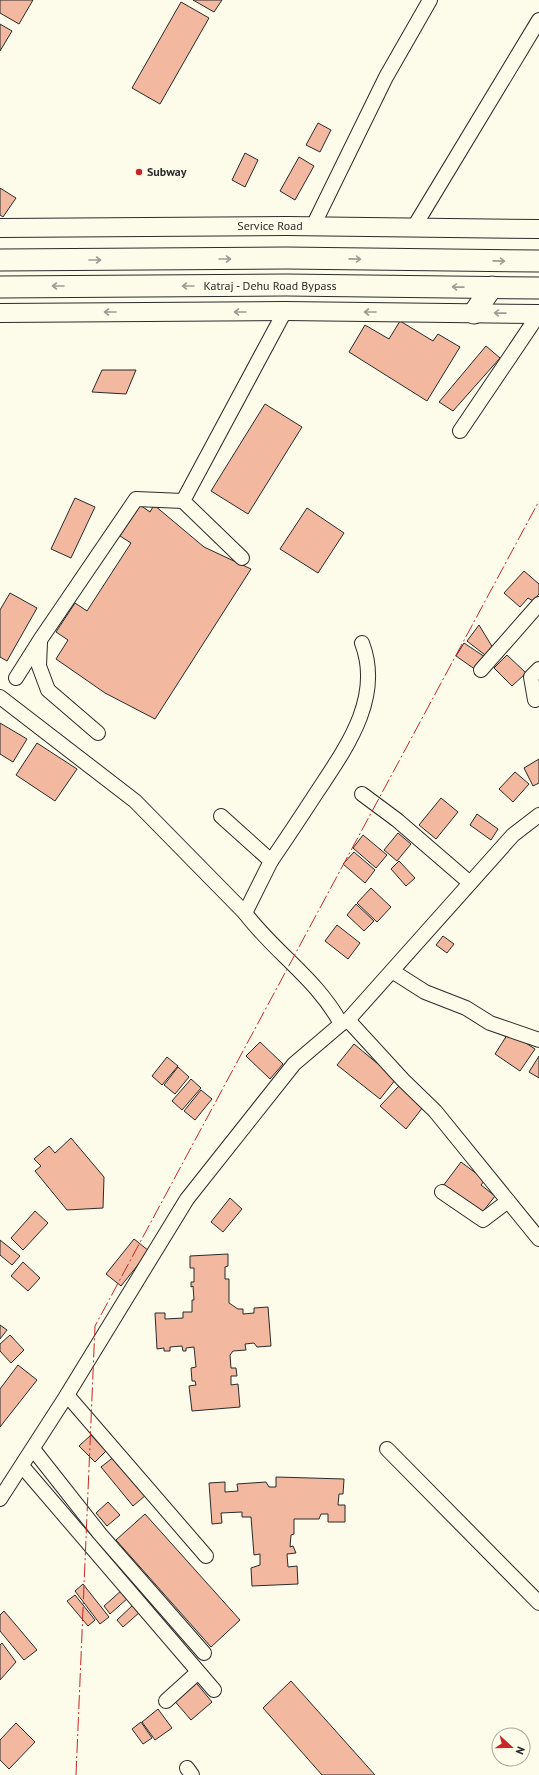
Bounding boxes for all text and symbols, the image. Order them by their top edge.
place label: Subway [147,164,187,179]
marker: Subway [134,167,144,177]
street label: Service Road [237,218,303,233]
one-way arrow [218,255,231,263]
one-way arrow [348,255,361,263]
one-way arrow [88,256,101,263]
one-way arrow [492,257,505,265]
street label: Katraj - Dehu Road Bypass [204,278,337,293]
one-way arrow [182,282,195,290]
one-way arrow [52,283,65,290]
one-way arrow [452,283,465,291]
one-way arrow [104,308,117,316]
one-way arrow [234,308,247,316]
one-way arrow [364,308,377,316]
one-way arrow [494,309,507,317]
north arrow [491,1727,531,1767]
text: N [513,1745,528,1756]

